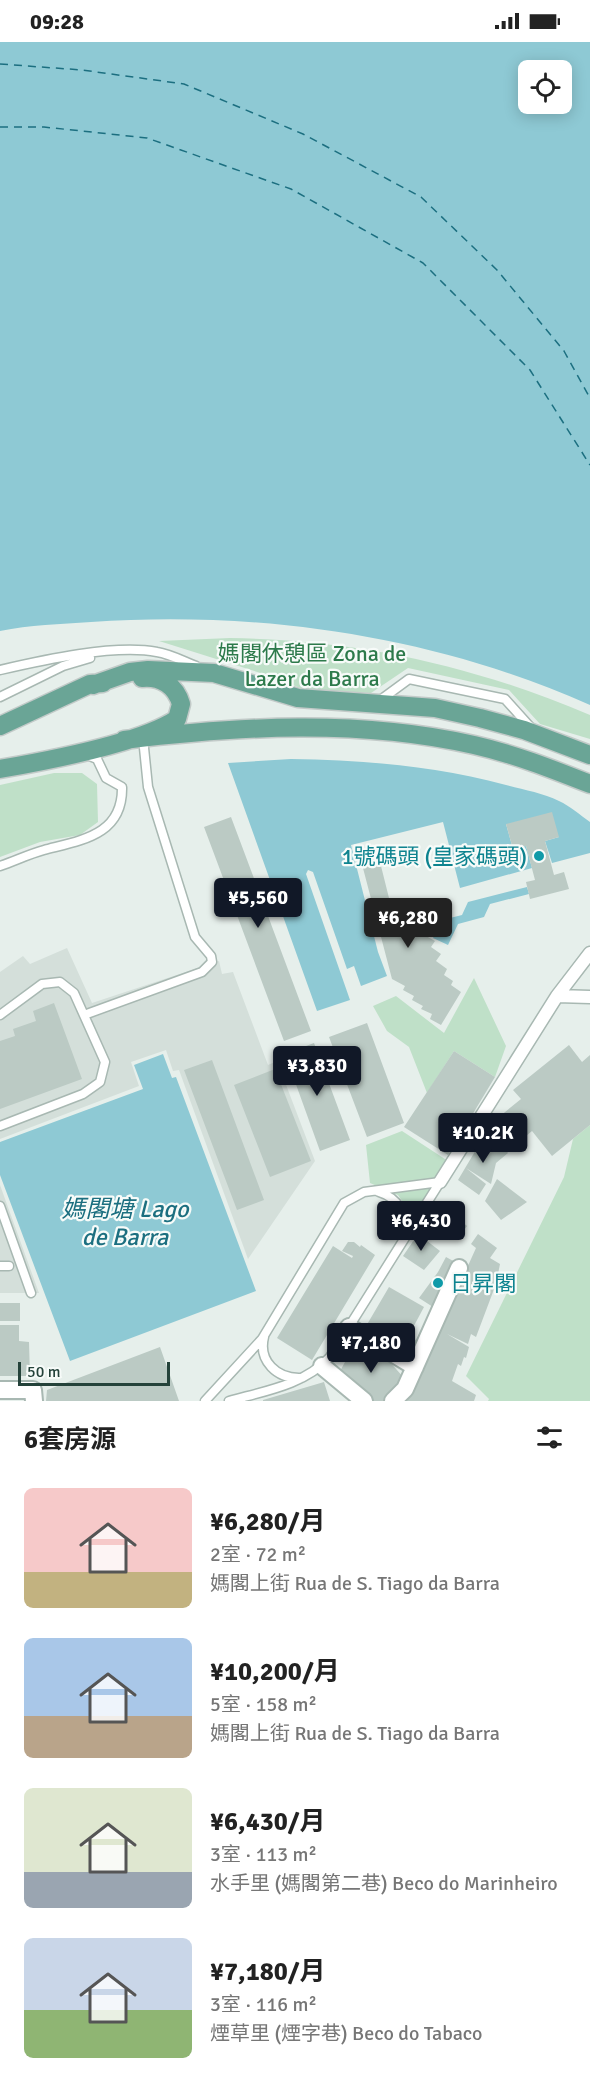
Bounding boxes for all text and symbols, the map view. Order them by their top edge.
text: 09:28 [30,8,84,35]
map controls [518,60,572,114]
button: locate [518,60,572,114]
park label: 媽閣休憩區 Zona de Lazer da Barra [218,640,406,692]
place label: 1號碼頭 (皇家碼頭) [342,843,527,870]
marker: 1號碼頭 (皇家碼頭) [532,849,546,863]
pin: ¥5,560 [209,878,307,929]
text: ¥5,560 [228,885,288,910]
pin: ¥6,280 [359,898,457,949]
text: ¥6,280 [378,905,438,930]
pin: ¥3,830 [268,1046,366,1097]
text: ¥3,830 [287,1053,347,1078]
pin: ¥10.2K [434,1113,532,1164]
text: ¥10.2K [452,1120,514,1145]
water label: 媽閣塘 Lago de Barra [62,1194,190,1252]
pin: ¥6,430 [372,1201,470,1252]
text: ¥6,430 [391,1208,451,1233]
place label: 日昇閣 [450,1270,516,1297]
marker: 日昇閣 [431,1276,445,1290]
pin: ¥7,180 [322,1323,420,1374]
text: ¥7,180 [341,1330,401,1355]
scale bar [18,1359,170,1386]
text: 50 m [27,1362,61,1382]
icon: filters [533,1421,566,1454]
text: 6套房源 [24,1424,116,1456]
text: ¥6,280/月 [210,1506,326,1538]
icon: home [72,1512,144,1584]
text: 2室 · 72 m² [210,1542,306,1567]
text: 媽閣上街 Rua de S. Tiago da Barra [210,1571,500,1596]
text: ¥10,200/月 [210,1656,340,1688]
icon: home [72,1662,144,1734]
text: 5室 · 158 m² [210,1692,317,1717]
text: 媽閣上街 Rua de S. Tiago da Barra [210,1721,500,1746]
text: ¥6,430/月 [210,1806,326,1838]
icon: home [72,1812,144,1884]
text: 3室 · 113 m² [210,1842,317,1867]
text: 水手里 (媽閣第二巷) Beco do Marinheiro [210,1871,558,1896]
text: ¥7,180/月 [210,1956,326,1988]
icon: home [72,1962,144,2034]
text: 3室 · 116 m² [210,1992,317,2017]
text: 煙草里 (煙字巷) Beco do Tabaco [210,2021,483,2046]

